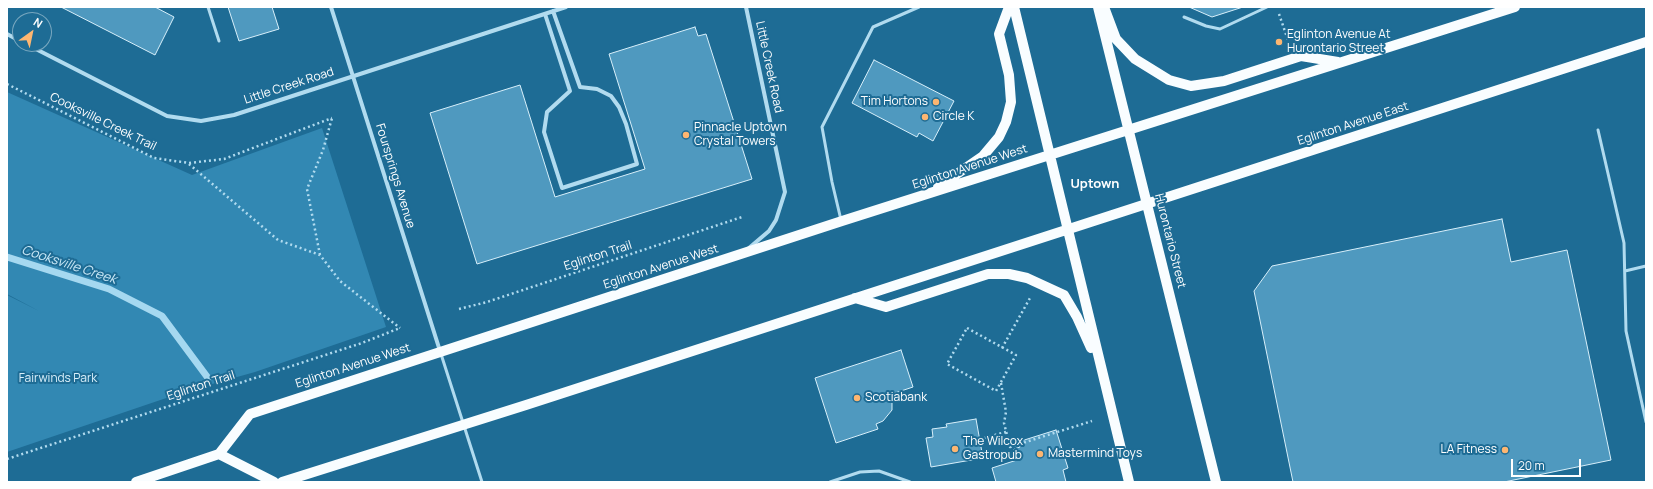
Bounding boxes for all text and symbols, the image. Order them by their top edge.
north arrow [12,12,52,52]
text: N [31,14,46,31]
street label: Little Creek Road [752,20,786,114]
place label: Eglinton Avenue At Hurontario Street [1287,28,1391,56]
marker: Eglinton Avenue At Hurontario Street [1274,37,1284,47]
street label: Little Creek Road [242,65,336,107]
street label: Cooksville Creek Trail [47,90,159,154]
place label: Tim Hortons [861,95,928,109]
marker: Tim Hortons [931,97,941,107]
street label: Eglinton Avenue East [1296,99,1410,149]
place label: Circle K [933,110,974,124]
marker: Circle K [920,112,930,122]
place label: Pinnacle Uptown Crystal Towers [694,121,787,149]
street label: Foursprings Avenue [372,122,418,230]
marker: Pinnacle Uptown Crystal Towers [681,130,691,140]
street label: Eglinton Avenue West [911,142,1029,192]
district label: Uptown [1071,176,1119,192]
street label: Hurontario Street [1151,192,1189,290]
street label: Eglinton Trail [562,238,634,274]
water label: Cooksville Creek [20,242,118,288]
street label: Eglinton Avenue West [602,242,720,292]
street label: Eglinton Avenue West [294,341,412,391]
street label: Eglinton Trail [165,368,237,404]
park label: Fairwinds Park [19,372,97,386]
place label: Scotiabank [865,391,927,405]
marker: Scotiabank [852,393,862,403]
place label: The Wilcox Gastropub [963,435,1023,463]
place label: LA Fitness [1441,443,1497,457]
marker: The Wilcox Gastropub [950,444,960,454]
marker: LA Fitness [1500,445,1510,455]
place label: Mastermind Toys [1048,447,1142,461]
marker: Mastermind Toys [1035,449,1045,459]
scale bar [1513,451,1583,477]
text: 20 m [1518,457,1545,474]

